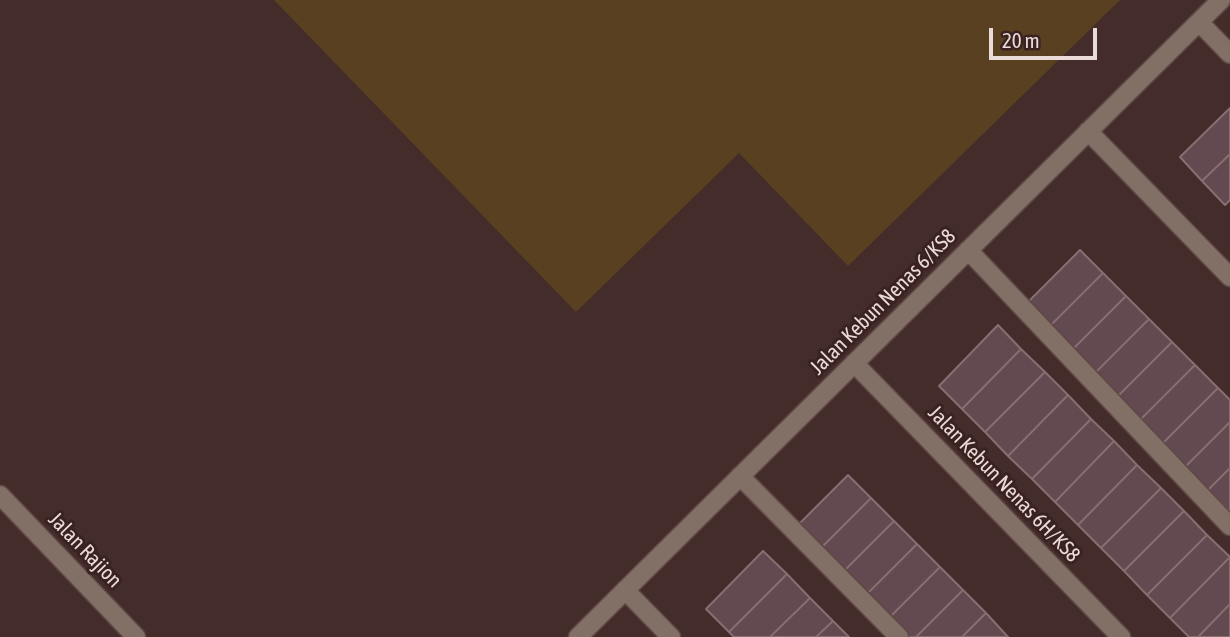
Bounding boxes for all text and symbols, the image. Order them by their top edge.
scale bar [992,14,1100,58]
text: 20 m [1002,28,1040,52]
street label: Jalan Kebun Nenas 6/KS8 [805,224,961,380]
street label: Jalan Kebun Nenas 6H/KS8 [923,401,1085,567]
street label: Jalan Rajion [43,507,127,593]

